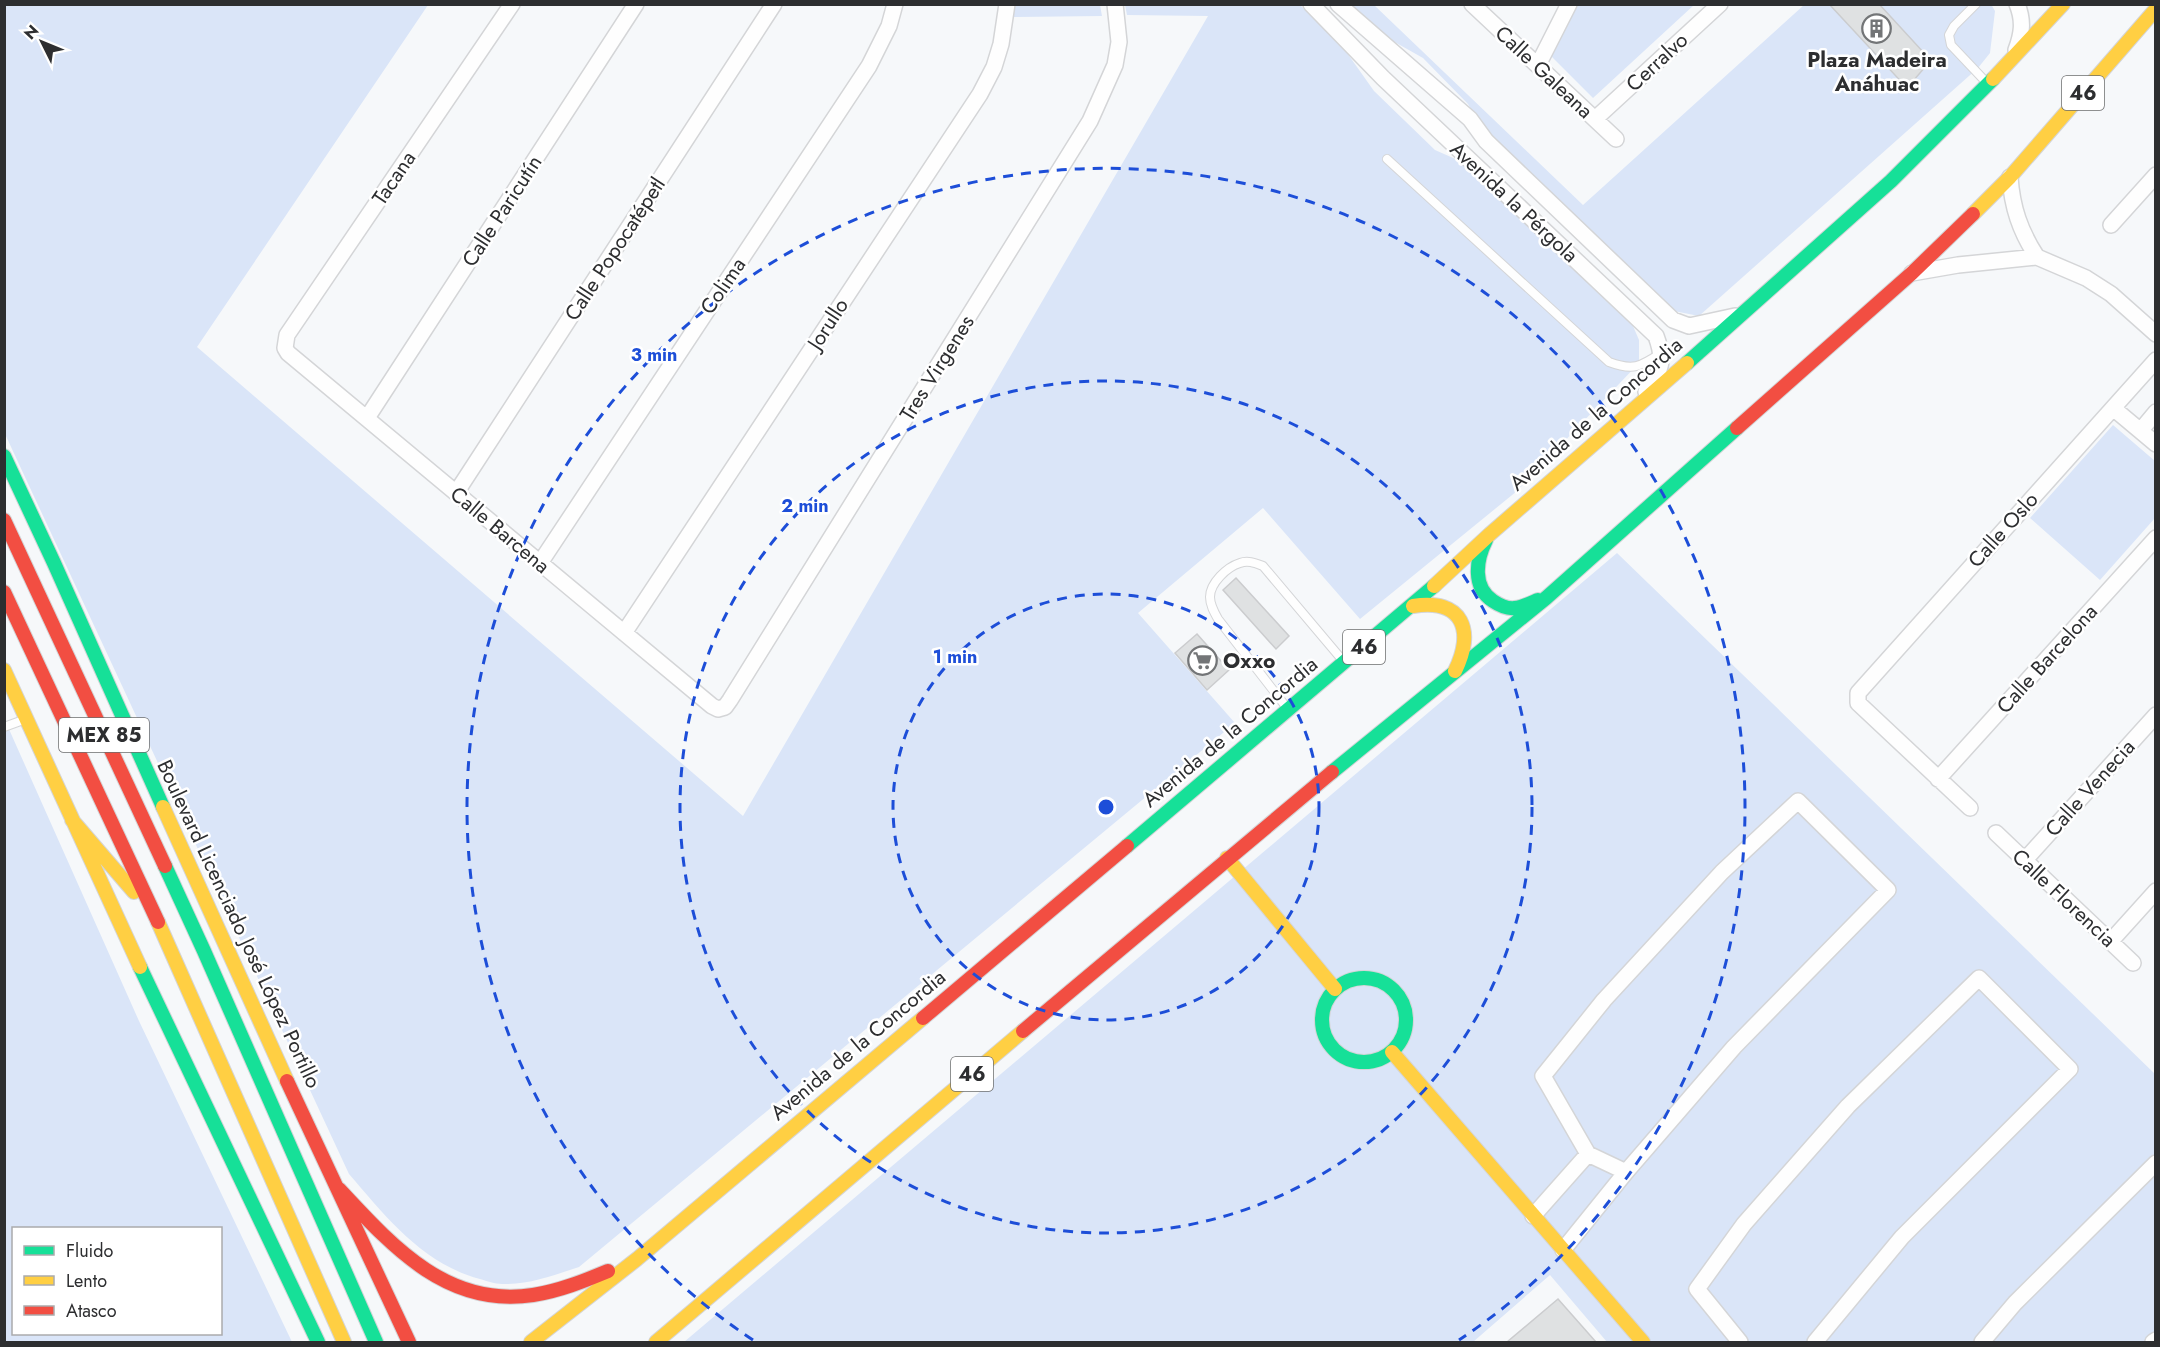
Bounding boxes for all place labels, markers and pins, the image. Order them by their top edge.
building icon: Plaza Madeira Anáhuac [1861,13,1893,45]
place label: Plaza Madeira Anáhuac [1807,45,1947,99]
supermarket icon: Oxxo [1186,645,1218,677]
place label: Oxxo [1223,646,1275,676]
centre of rings [1096,797,1116,817]

